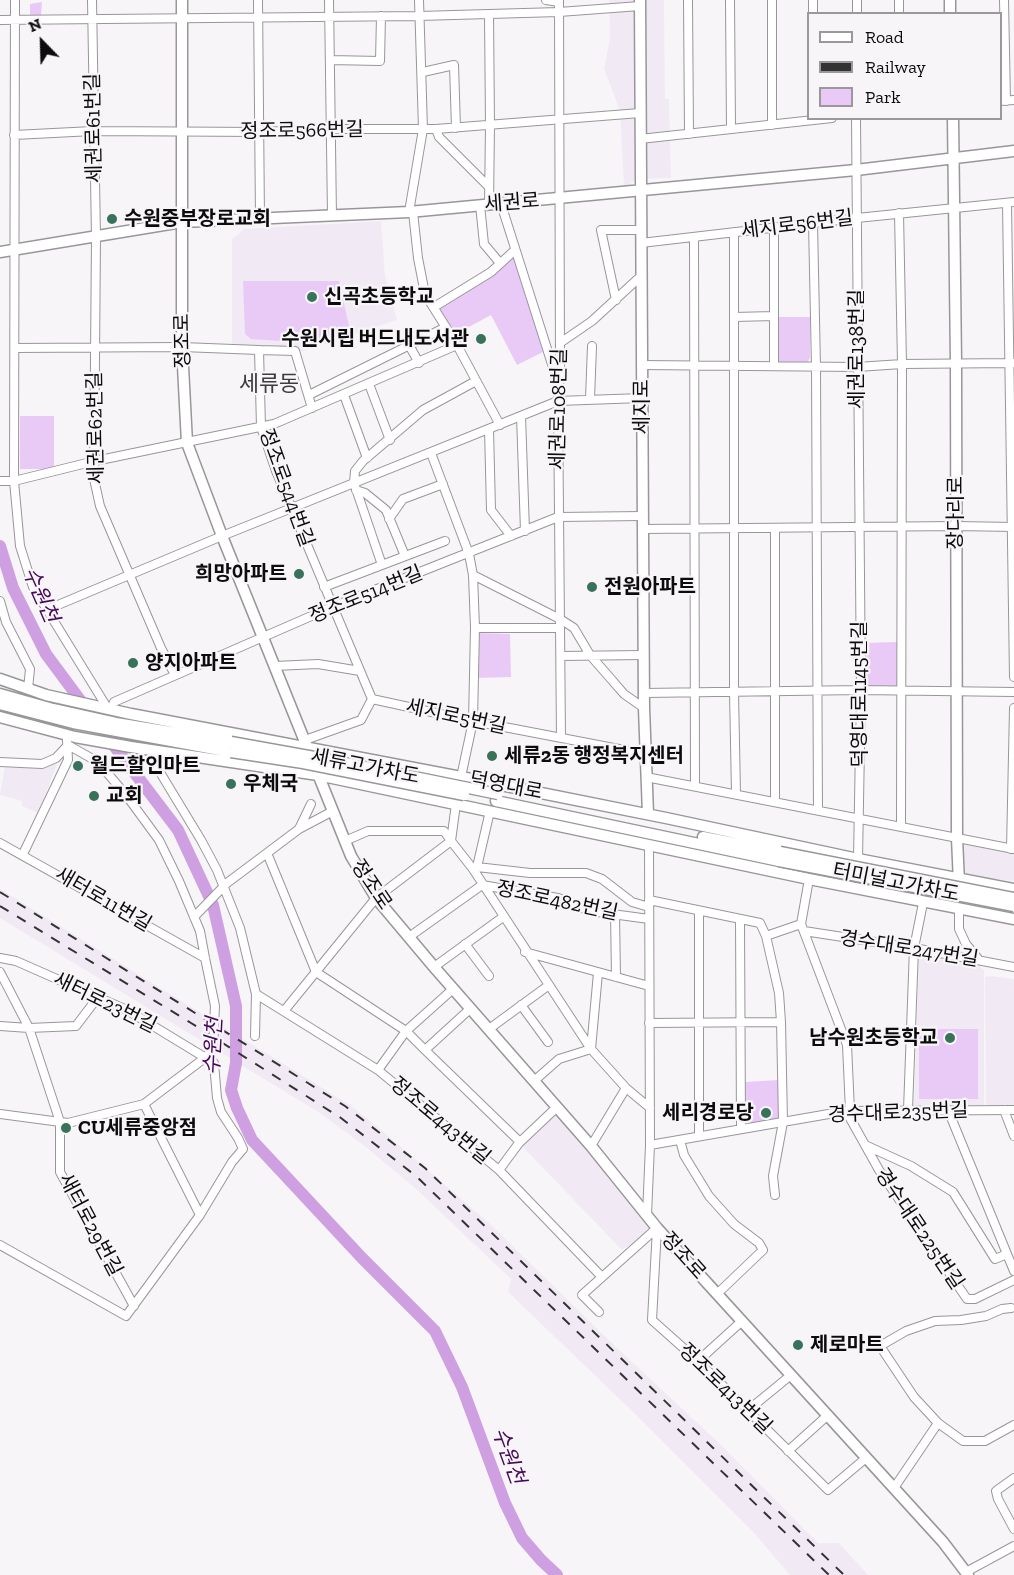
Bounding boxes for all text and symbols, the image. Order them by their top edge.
north arrow [12,12,72,72]
legend [807,12,1002,120]
text: N [25,14,44,36]
text: Road [865,26,904,48]
text: Railway [865,56,926,78]
street label: 세권로61번길 [81,73,107,183]
text: Park [865,86,901,108]
street label: 정조로566번길 [240,118,364,144]
street label: 세권로 [484,189,540,217]
street label: 세지로56번길 [740,206,854,244]
place label: 수원중부장로교회 [124,207,271,231]
marker: 수원중부장로교회 [105,212,119,226]
place label: 신곡초등학교 [324,285,434,309]
street label: 세권로138번길 [845,289,869,409]
marker: 신곡초등학교 [305,290,319,304]
street label: 정조로 [171,313,195,369]
place label: 수원시립 버드내도서관 [281,327,469,351]
marker: 수원시립 버드내도서관 [474,332,488,346]
street label: 세권로108번길 [546,348,572,470]
street label: 세권로62번길 [83,371,109,485]
district label: 세류동 [239,372,299,398]
street label: 세지로 [630,379,654,435]
street label: 정조로544번길 [254,426,318,550]
street label: 장다리로 [944,476,968,550]
street label: 정조로514번길 [306,561,426,629]
place label: 희망아파트 [195,562,287,586]
water label: 수원천 [17,563,63,627]
marker: 희망아파트 [292,567,306,581]
place label: 전원아파트 [604,575,696,599]
marker: 전원아파트 [585,580,599,594]
street label: 덕영대로1145번길 [848,621,872,767]
place label: 양지아파트 [145,651,237,675]
marker: 양지아파트 [126,656,140,670]
street label: 세지로5번길 [404,695,508,739]
place label: 세류2동 행정복지센터 [504,744,684,768]
street label: 세류고가차도 [309,745,421,789]
marker: 세류2동 행정복지센터 [485,749,499,763]
place label: 월드할인마트 [90,754,200,778]
marker: 월드할인마트 [71,759,85,773]
street label: 덕영대로 [468,767,544,805]
place label: 우체국 [243,772,298,796]
marker: 우체국 [224,777,238,791]
place label: 교회 [106,784,143,808]
marker: 교회 [87,789,101,803]
street label: 정조로 [346,855,396,915]
street label: 터미널고가차도 [830,859,962,907]
street label: 새터로11번길 [50,863,156,937]
street label: 정조로482번길 [494,876,620,926]
street label: 경수대로247번길 [838,926,980,972]
street label: 새터로23번길 [49,968,161,1038]
water label: 수원천 [200,1016,228,1076]
place label: 남수원초등학교 [809,1026,938,1050]
marker: 남수원초등학교 [943,1031,957,1045]
street label: 정조로443번길 [385,1072,495,1170]
street label: 경수대로235번길 [827,1099,969,1127]
place label: 세리경로당 [662,1101,754,1125]
marker: 세리경로당 [759,1106,773,1120]
place label: CU세류중앙점 [78,1116,197,1140]
marker: CU세류중앙점 [59,1121,73,1135]
street label: 경수대로225번길 [870,1164,968,1294]
street label: 새터로29번길 [53,1170,127,1280]
street label: 정조로 [656,1227,710,1285]
place label: 제로마트 [810,1333,884,1357]
marker: 제로마트 [791,1338,805,1352]
street label: 정조로413번길 [673,1339,777,1439]
water label: 수원천 [486,1424,530,1488]

